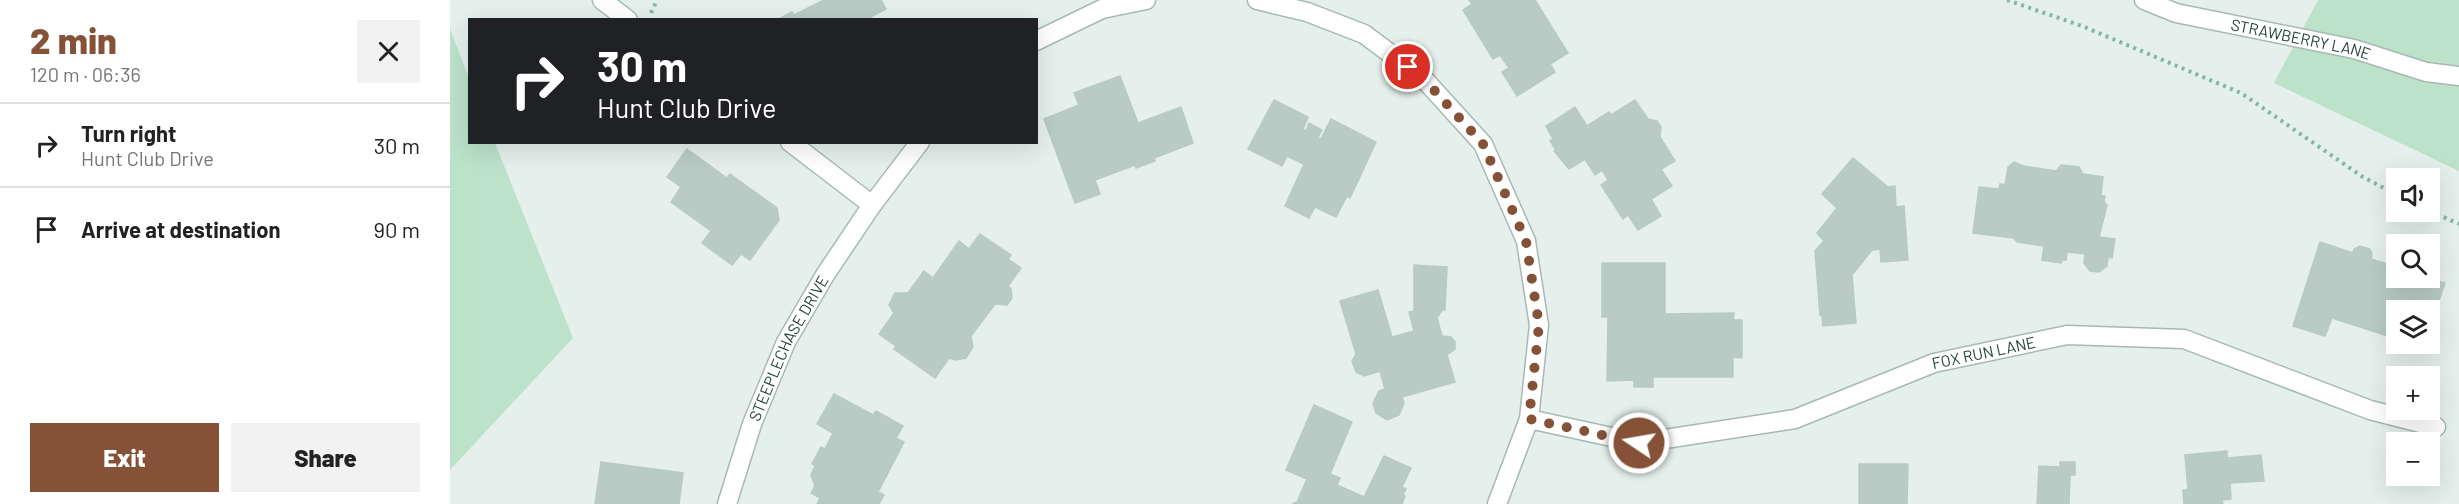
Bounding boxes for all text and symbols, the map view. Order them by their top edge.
street label: STRAWBERRY LANE [2229,14,2373,63]
text: 2 min [30,18,117,61]
button: close [357,20,420,83]
text: 30 m [597,40,687,90]
pin [1382,41,1433,92]
icon: right [498,42,576,120]
icon: arrive [1391,50,1424,83]
text: 120 m · 06:36 [30,62,141,86]
text: Hunt Club Drive [597,91,776,123]
text: Turn right [81,120,176,146]
icon: right [30,129,63,162]
text: 30 m [374,132,420,158]
text: Hunt Club Drive [81,146,214,170]
map controls [2386,168,2440,486]
button: sound [2386,168,2440,222]
icon: arrive [30,213,63,246]
text: Arrive at destination [81,216,280,242]
text: 90 m [374,216,420,242]
button: search [2386,234,2440,288]
street label: STEEPLECHASE DRIVE [744,272,832,424]
button: layers [2386,300,2440,354]
street label: FOX RUN LANE [1930,332,2037,372]
button: + [2386,366,2440,420]
position arrow [1607,411,1671,475]
button: Exit [30,423,219,492]
button: Share [231,423,420,492]
button: − [2386,432,2440,486]

